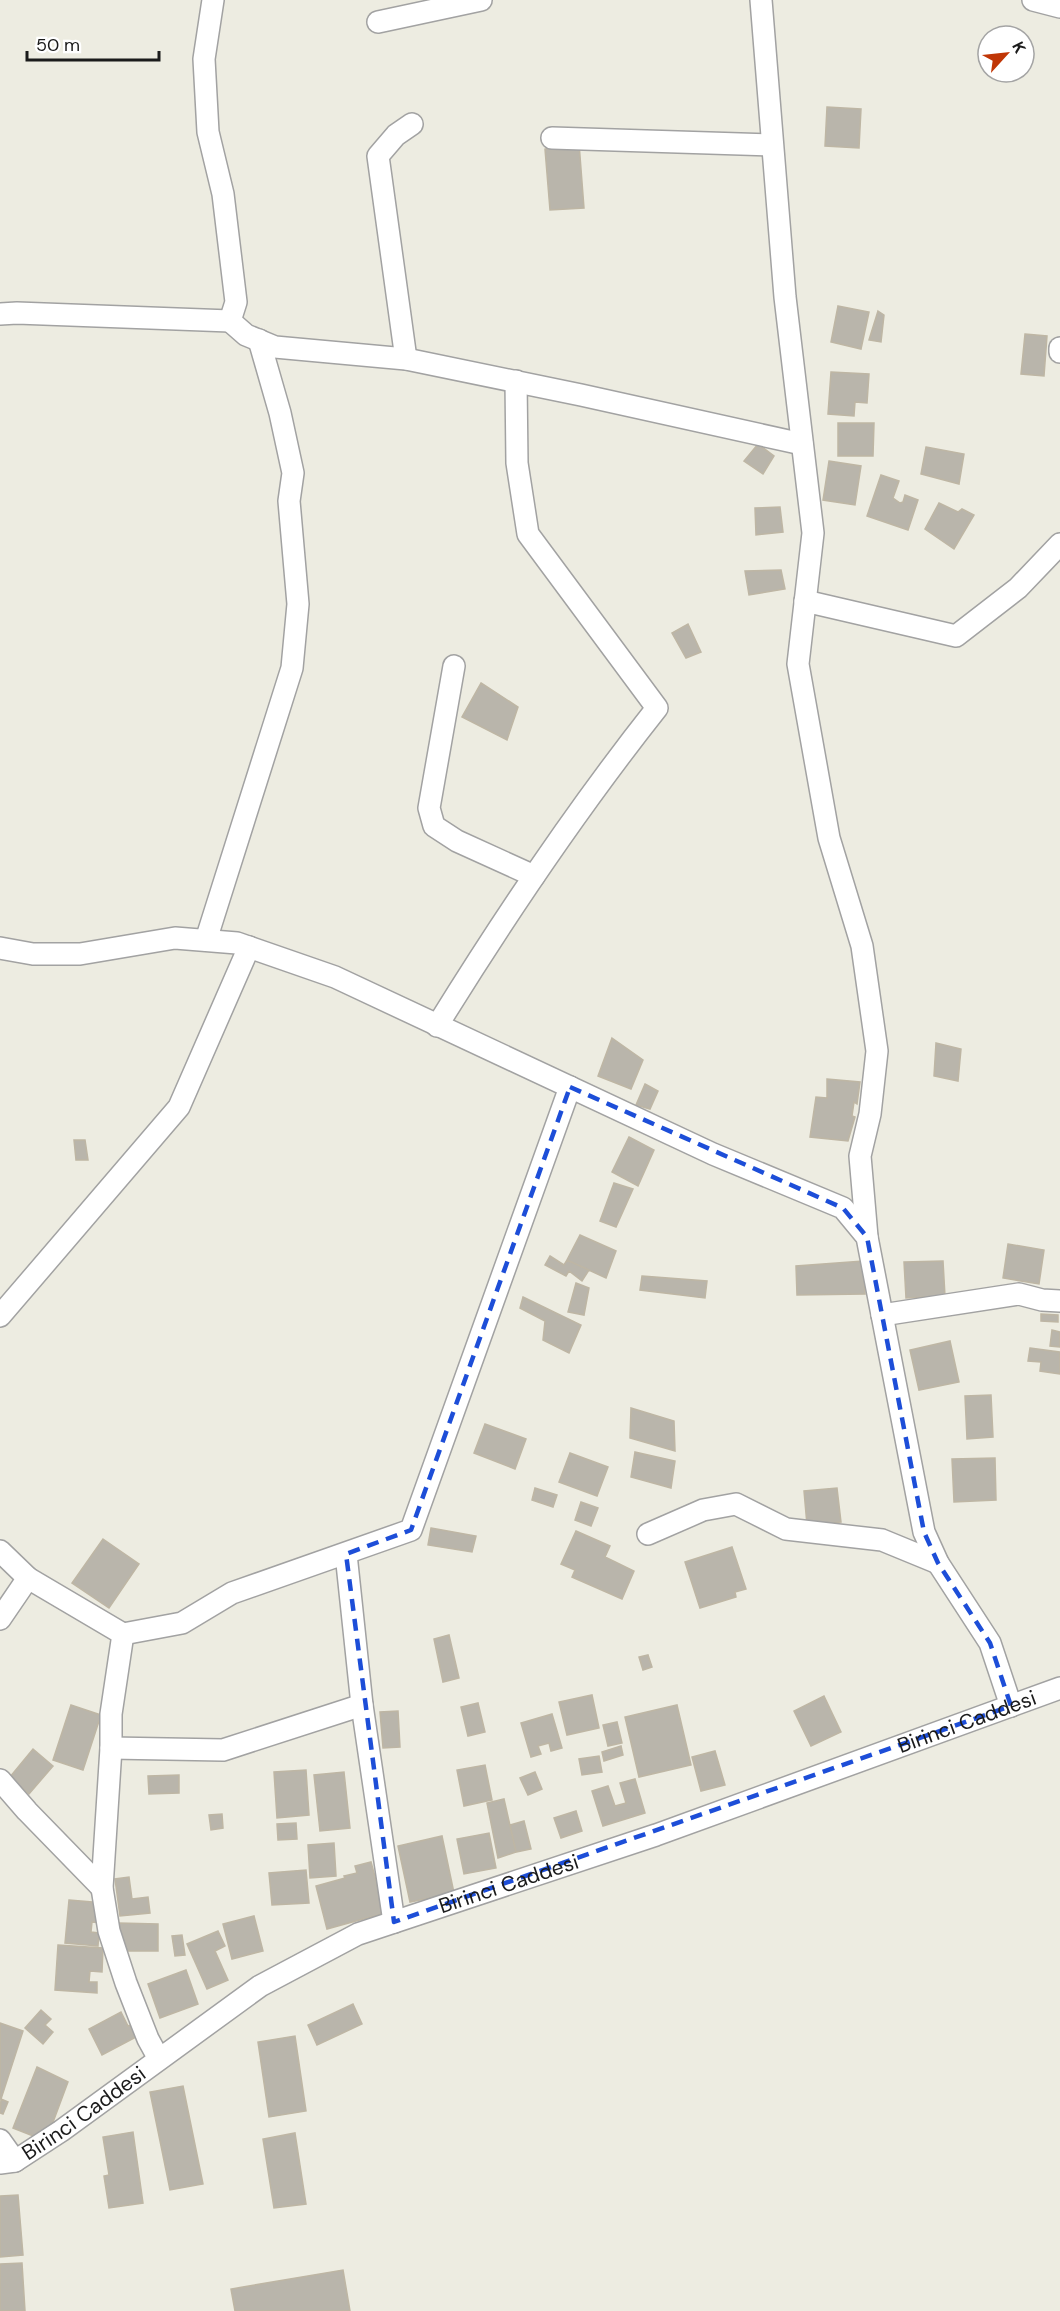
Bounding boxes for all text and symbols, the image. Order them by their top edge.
scale bar [27,24,159,62]
north arrow [976,24,1036,84]
text: 50 m [36,33,80,57]
text: K [1007,38,1031,57]
street label: Birinci Caddesi [894,1684,1040,1760]
street label: Birinci Caddesi [435,1848,582,1920]
street label: Birinci Caddesi [17,2060,151,2167]

